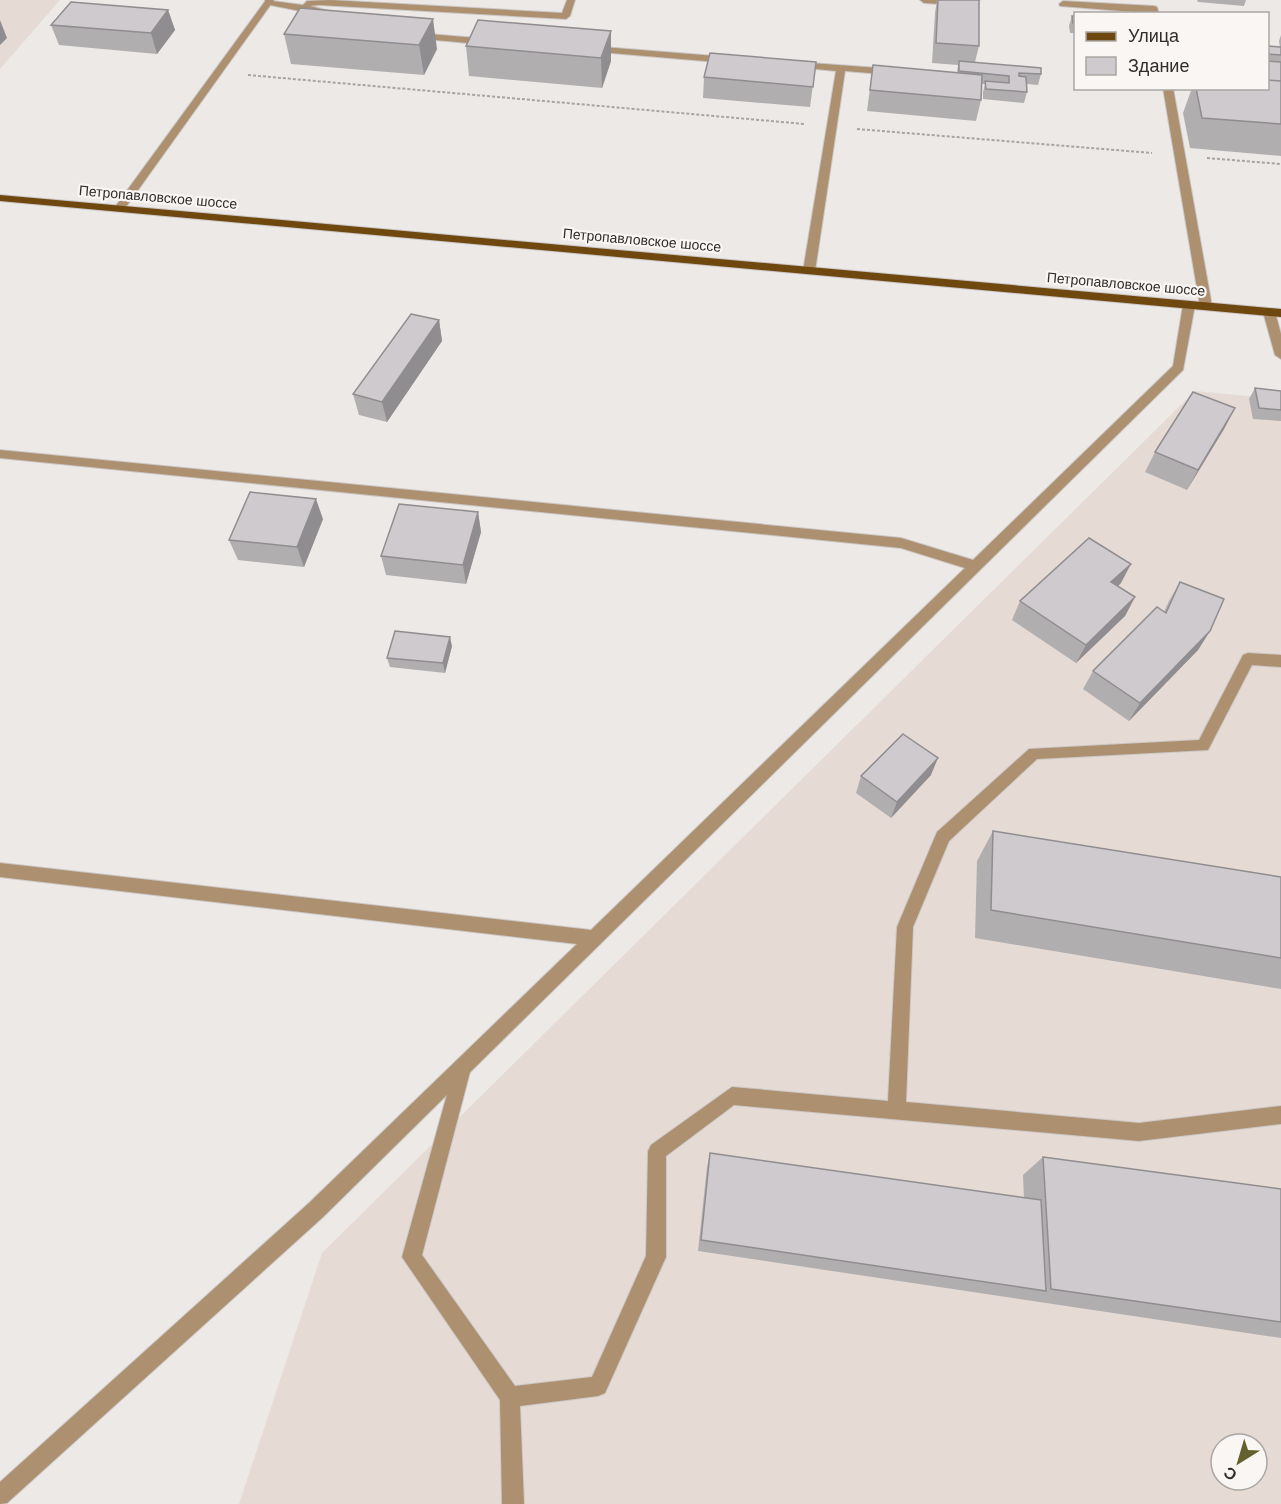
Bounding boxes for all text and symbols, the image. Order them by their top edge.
legend [1074,12,1269,90]
text: Улица [1128,26,1180,46]
text: Здание [1128,56,1189,76]
street label: Петропавловское шоссе [78,182,238,212]
street label: Петропавловское шоссе [562,225,722,255]
street label: Петропавловское шоссе [1046,269,1206,299]
north arrow [1209,1432,1269,1492]
text: С [1220,1463,1240,1484]

